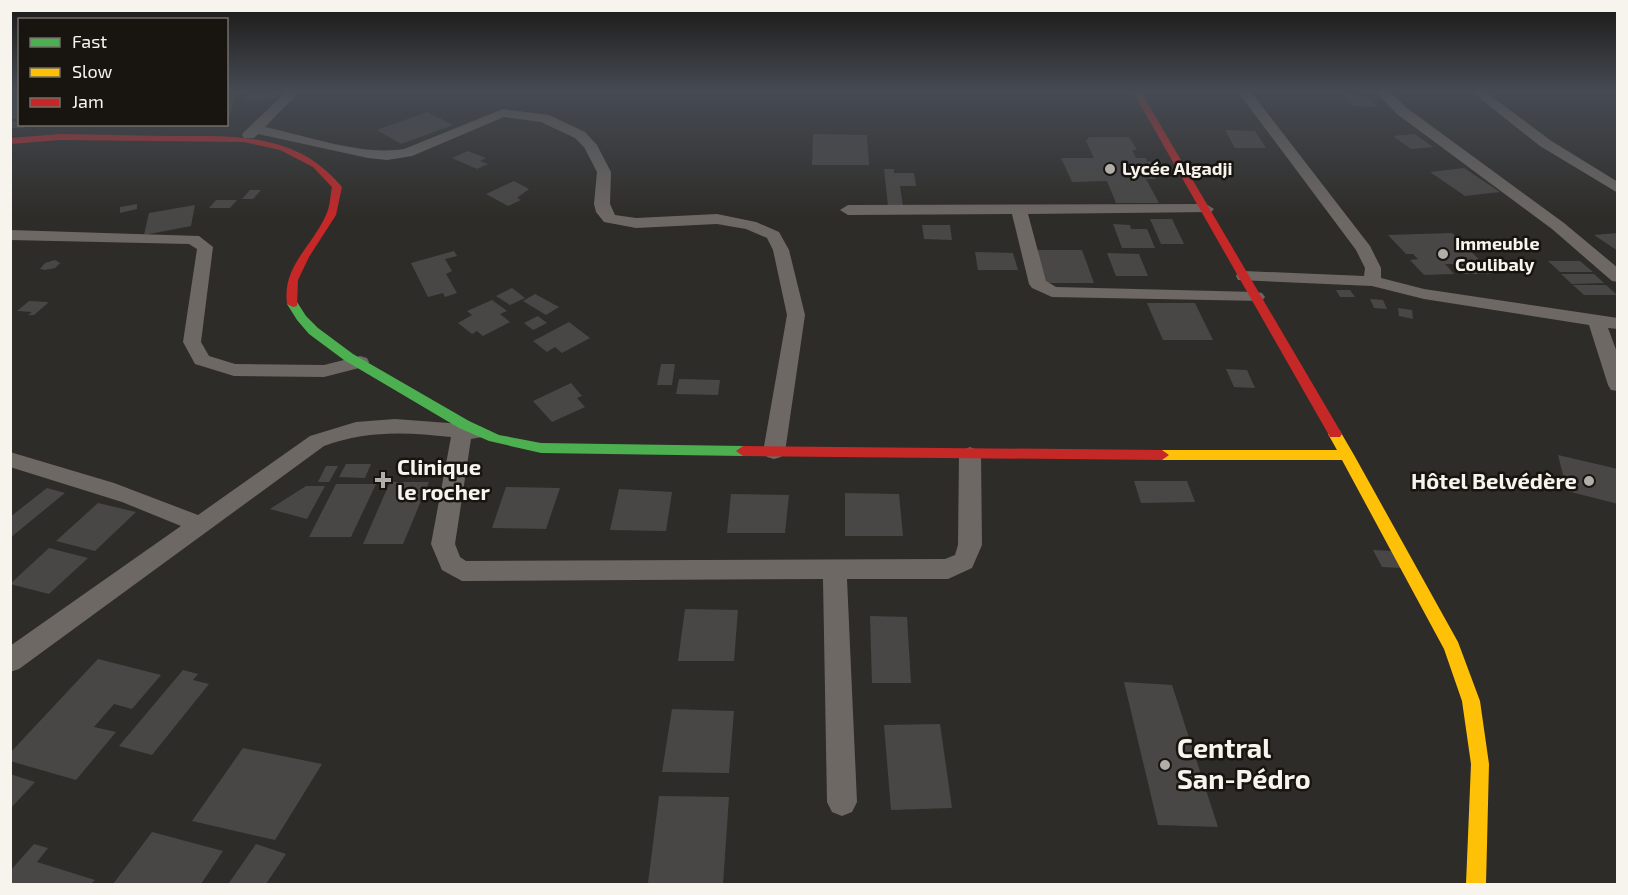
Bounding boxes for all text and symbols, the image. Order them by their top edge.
legend [18,18,228,126]
text: Fast [72,30,107,52]
text: Slow [72,60,113,82]
text: Jam [72,90,104,112]
place label: Lycée Algadji [1122,157,1232,179]
marker: Lycée Algadji [1103,162,1117,176]
place label: Immeuble Coulibaly [1455,232,1540,275]
marker: Immeuble Coulibaly [1436,247,1450,261]
place label: Clinique le rocher [397,453,490,504]
place label: Hôtel Belvédère [1411,467,1577,493]
marker: Clinique le rocher [374,471,392,489]
marker: Hôtel Belvédère [1582,474,1596,488]
place label: Central San-Pédro [1177,731,1311,794]
marker: Central San-Pédro [1158,758,1172,772]

